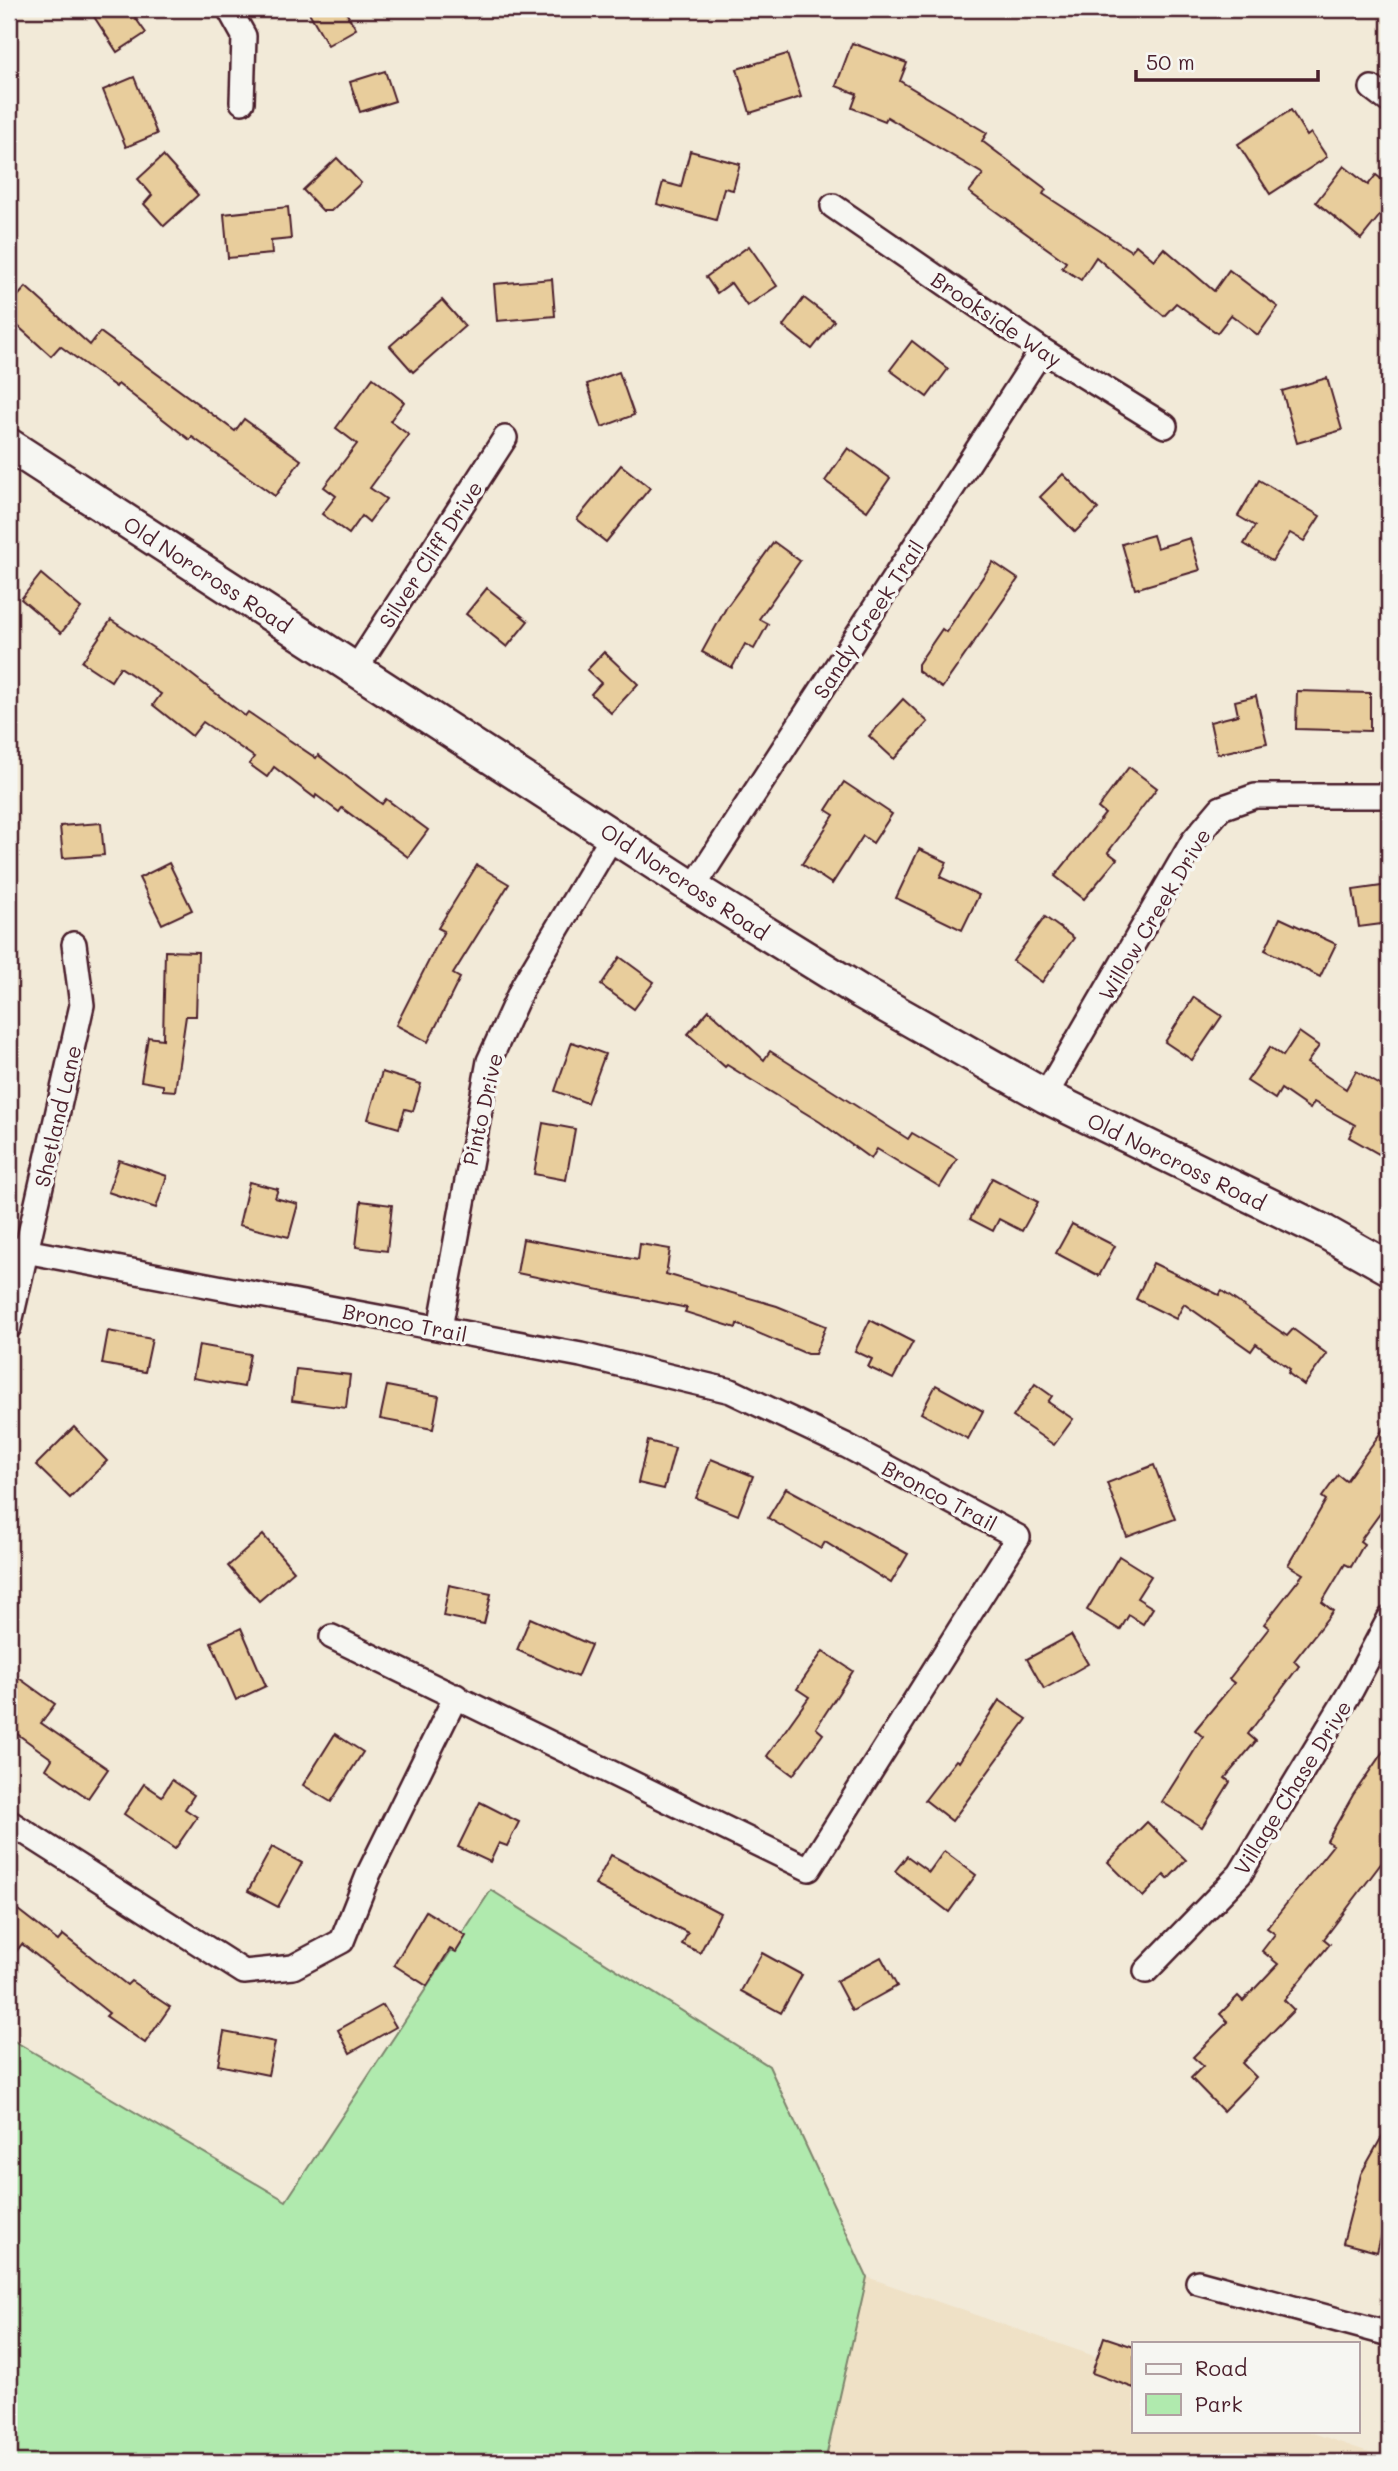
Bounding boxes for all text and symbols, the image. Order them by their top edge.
scale bar [1136,38,1318,82]
text: 50 m [1146,48,1195,75]
street label: Brookside Way [927,265,1067,373]
street label: Silver Cliff Drive [372,475,488,633]
street label: Old Norcross Road [119,510,297,638]
street label: Sandy Creek Trail [807,535,929,703]
street label: Old Norcross Road [596,817,774,945]
street label: Willow Creek Drive [1092,823,1216,1005]
street label: Shetland Lane [28,1042,86,1190]
street label: Pinto Drive [456,1050,508,1168]
street label: Old Norcross Road [1083,1106,1271,1216]
street label: Bronco Trail [340,1297,470,1347]
street label: Bronco Trail [878,1453,1002,1537]
street label: Village Chase Drive [1227,1695,1357,1879]
legend [1132,2342,1360,2432]
text: Road [1195,2354,1247,2381]
text: Park [1195,2390,1243,2417]

